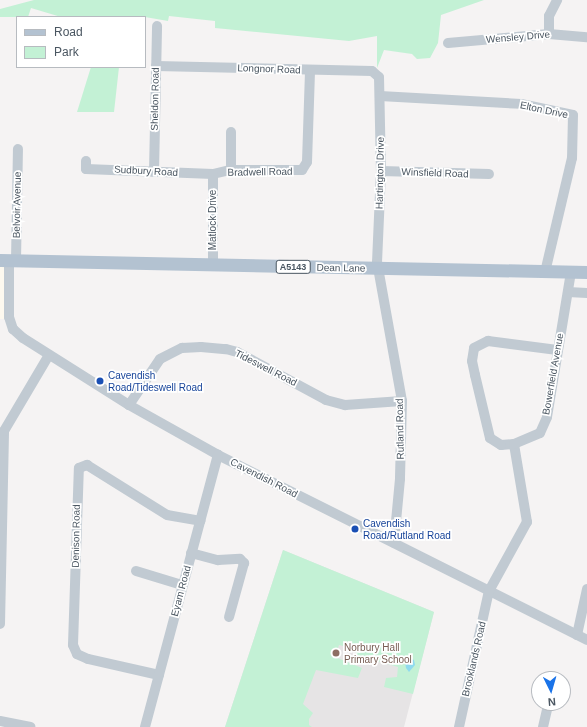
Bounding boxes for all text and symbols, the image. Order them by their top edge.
legend [16,16,146,68]
text: Road [54,25,83,39]
street label: Wensley Drive [485,28,551,46]
text: Park [54,45,79,59]
street label: Longnor Road [237,62,301,76]
street label: Sheldon Road [148,67,162,131]
street label: Elton Drive [519,99,569,121]
street label: Hartington Drive [373,137,387,209]
street label: Sudbury Road [114,163,178,179]
street label: Bradwell Road [227,165,293,179]
street label: Winsfield Road [401,166,469,180]
street label: Belvoir Avenue [10,171,24,239]
street label: Matlock Drive [207,190,219,250]
road number: A5143 [275,260,311,274]
street label: Dean Lane [316,262,366,274]
street label: Bowerfield Avenue [540,332,566,416]
street label: Tideswell Road [233,347,299,389]
place label: Cavendish Road/Tideswell Road [108,369,203,392]
marker: Cavendish Road/Tideswell Road [95,376,105,386]
street label: Rutland Road [393,398,407,460]
street label: Cavendish Road [228,456,300,500]
street label: Denison Road [69,504,83,568]
place label: Cavendish Road/Rutland Road [363,517,451,540]
marker: Cavendish Road/Rutland Road [350,524,360,534]
street label: Eyam Road [168,564,194,618]
street label: Brooklands Road [460,620,488,698]
place label: Norbury Hall Primary School [344,641,412,664]
marker: Norbury Hall Primary School [331,648,341,658]
north arrow [531,671,571,711]
text: N [547,696,556,708]

